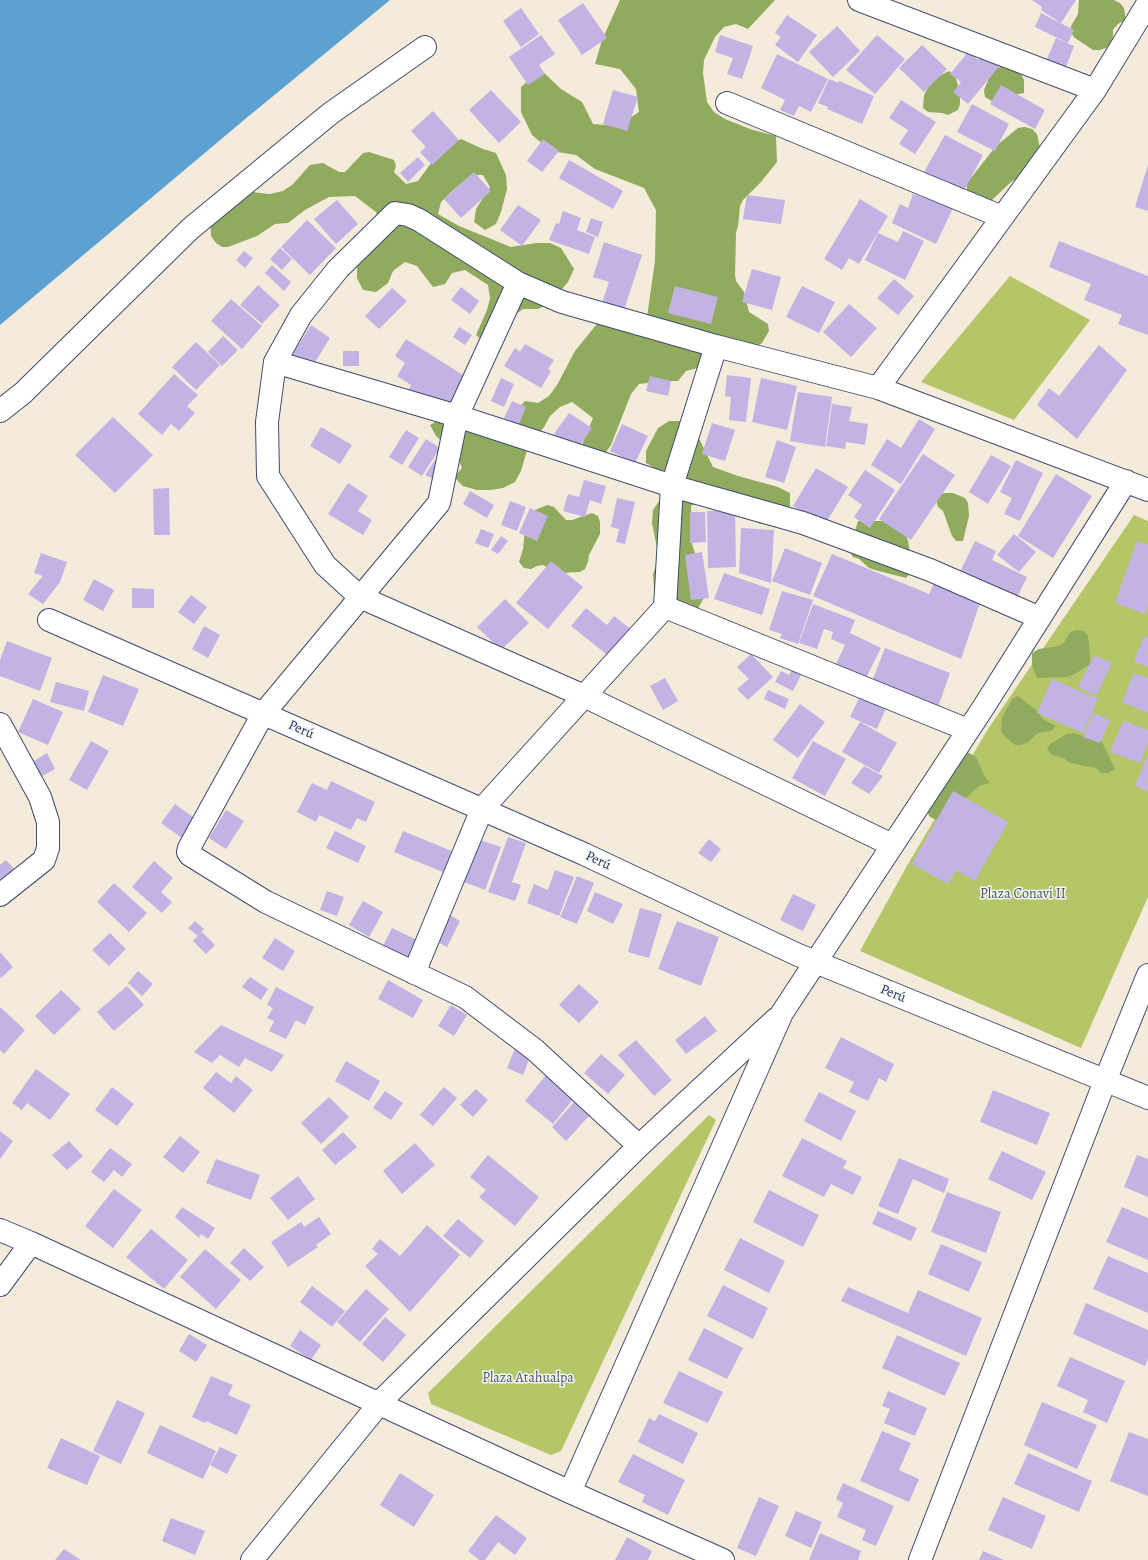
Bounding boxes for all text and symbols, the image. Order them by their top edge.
street label: Perú [286,717,316,743]
street label: Perú [583,848,613,874]
park label: Plaza Conavi II [980,887,1066,903]
street label: Perú [878,981,908,1007]
park label: Plaza Atahualpa [482,1371,574,1387]

